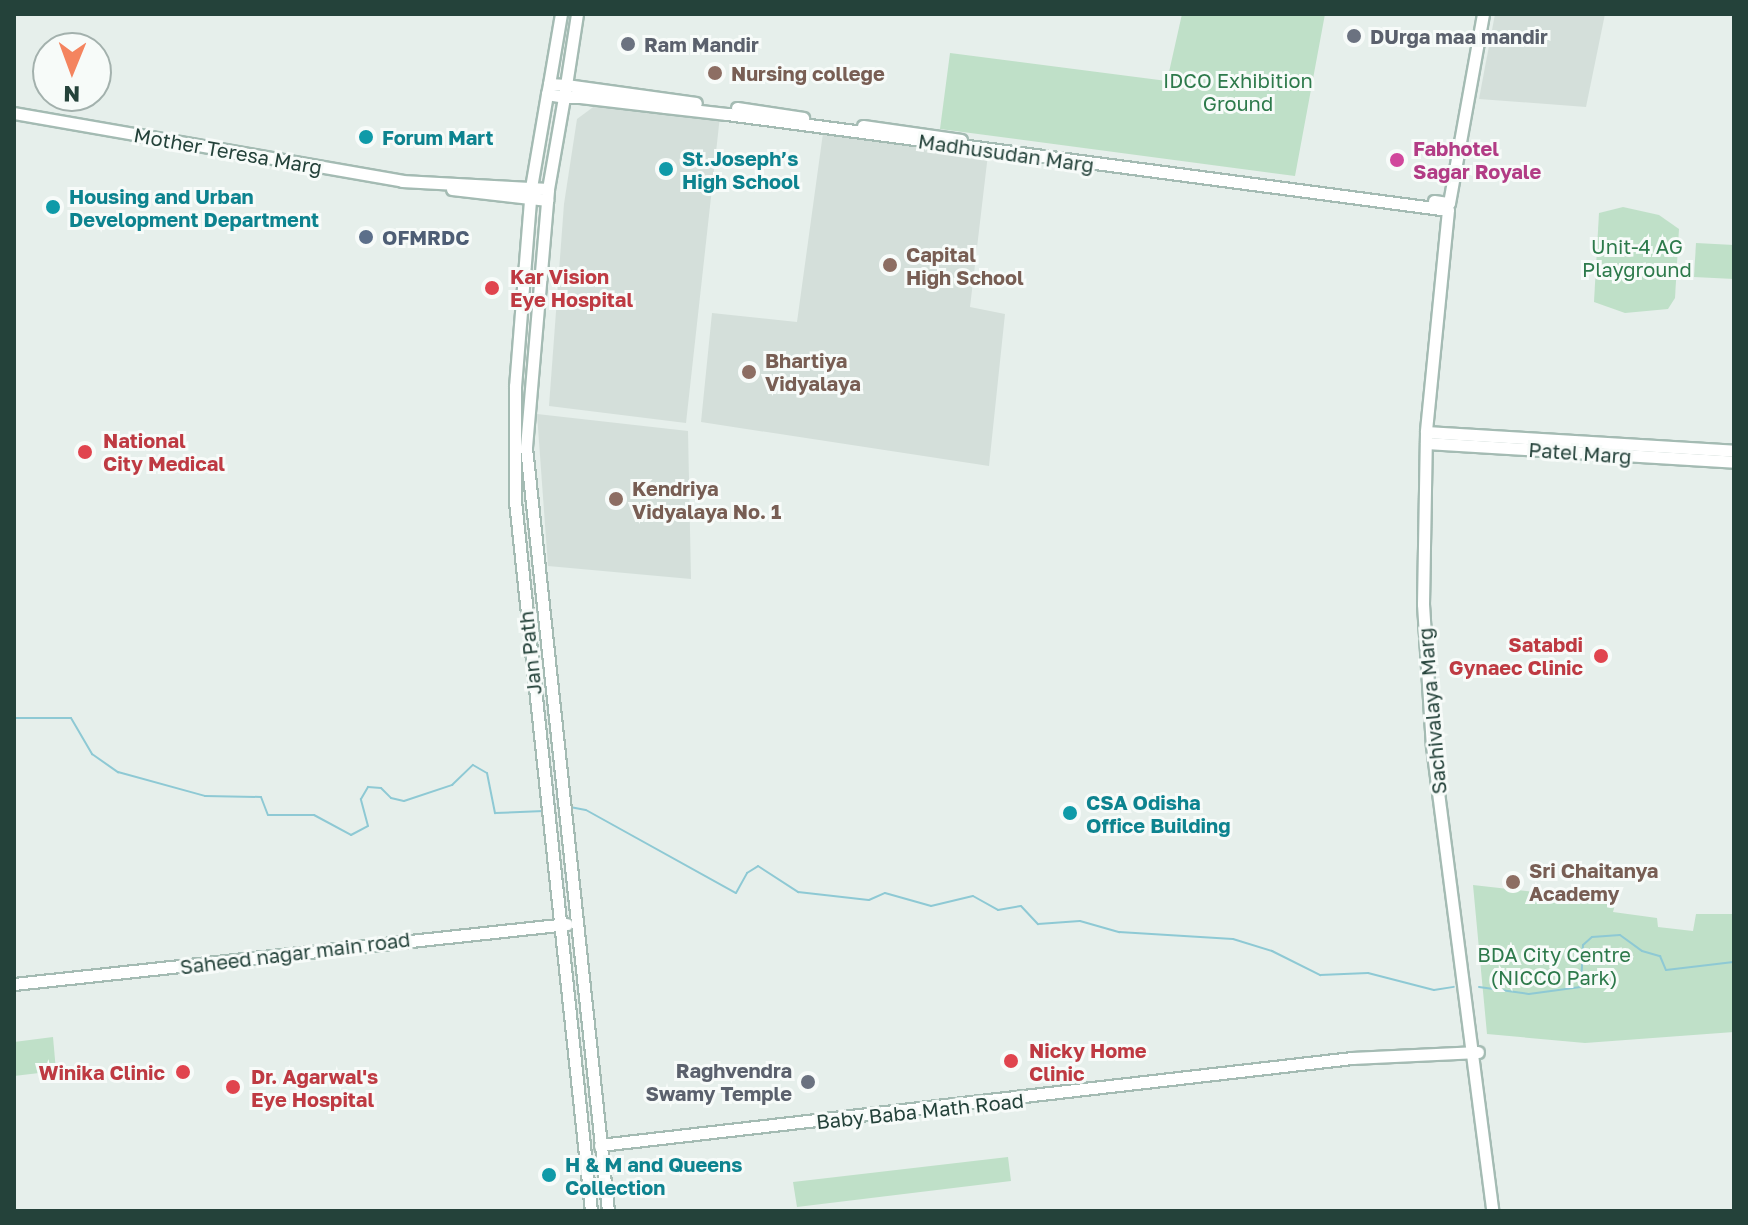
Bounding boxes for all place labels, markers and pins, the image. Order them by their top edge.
place label: DUrga maa mandir [1370,24,1548,48]
marker: DUrga maa mandir [1345,27,1363,45]
place label: Ram Mandir [644,32,759,56]
marker: Ram Mandir [619,35,637,53]
place label: Nursing college [731,61,885,85]
marker: Nursing college [706,64,724,82]
place label: Forum Mart [382,125,494,149]
marker: Forum Mart [357,128,375,146]
place label: Fabhotel Sagar Royale [1413,136,1541,183]
place label: St.Joseph’s High School [682,146,800,193]
marker: Fabhotel Sagar Royale [1388,151,1406,169]
marker: St.Joseph’s High School [657,160,675,178]
place label: Housing and Urban Development Department [69,184,319,231]
marker: Housing and Urban Development Department [44,198,62,216]
place label: OFMRDC [382,225,469,249]
marker: OFMRDC [357,228,375,246]
place label: Capital High School [906,242,1024,289]
marker: Capital High School [881,256,899,274]
place label: Kar Vision Eye Hospital [510,264,633,311]
marker: Kar Vision Eye Hospital [481,277,503,299]
place label: Bhartiya Vidyalaya [765,348,861,395]
marker: Bhartiya Vidyalaya [740,363,758,381]
place label: National City Medical [103,428,225,475]
marker: National City Medical [74,441,96,463]
place label: Kendriya Vidyalaya No. 1 [632,476,781,523]
marker: Kendriya Vidyalaya No. 1 [607,490,625,508]
place label: Satabdi Gynaec Clinic [1449,632,1583,679]
marker: Satabdi Gynaec Clinic [1590,645,1612,667]
place label: CSA Odisha Office Building [1086,790,1230,837]
marker: CSA Odisha Office Building [1061,804,1079,822]
place label: Sri Chaitanya Academy [1529,858,1658,905]
marker: Sri Chaitanya Academy [1504,873,1522,891]
place label: Nicky Home Clinic [1029,1038,1146,1085]
marker: Nicky Home Clinic [1000,1050,1022,1072]
place label: Raghvendra Swamy Temple [646,1058,792,1105]
place label: Winika Clinic [38,1060,165,1084]
marker: Winika Clinic [172,1061,194,1083]
place label: Dr. Agarwal's Eye Hospital [251,1064,378,1111]
marker: Raghvendra Swamy Temple [799,1073,817,1091]
marker: Dr. Agarwal's Eye Hospital [222,1076,244,1098]
place label: H & M and Queens Collection [565,1152,742,1199]
marker: H & M and Queens Collection [540,1166,558,1184]

